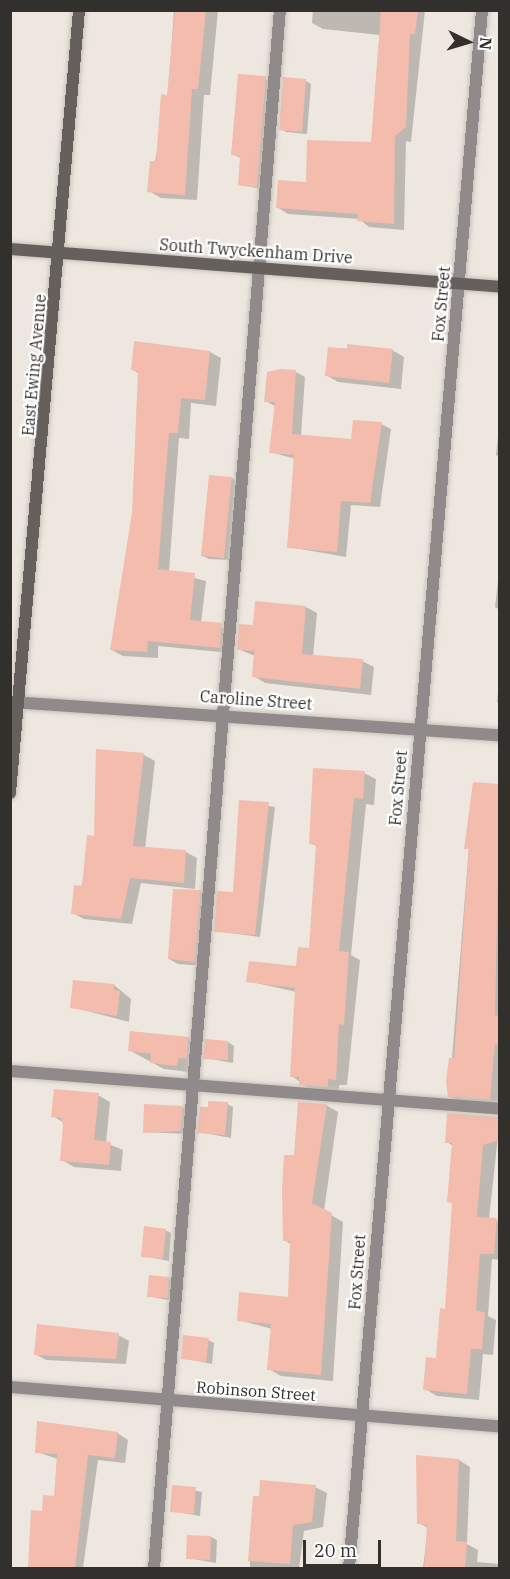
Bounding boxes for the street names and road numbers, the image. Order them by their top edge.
street label: South Twyckenham Drive [159,235,353,267]
street label: Fox Street [428,265,454,343]
street label: East Ewing Avenue [18,293,50,437]
street label: Caroline Street [199,687,313,713]
street label: Fox Street [385,749,411,827]
street label: Fox Street [345,1234,369,1310]
street label: Robinson Street [195,1377,317,1405]

